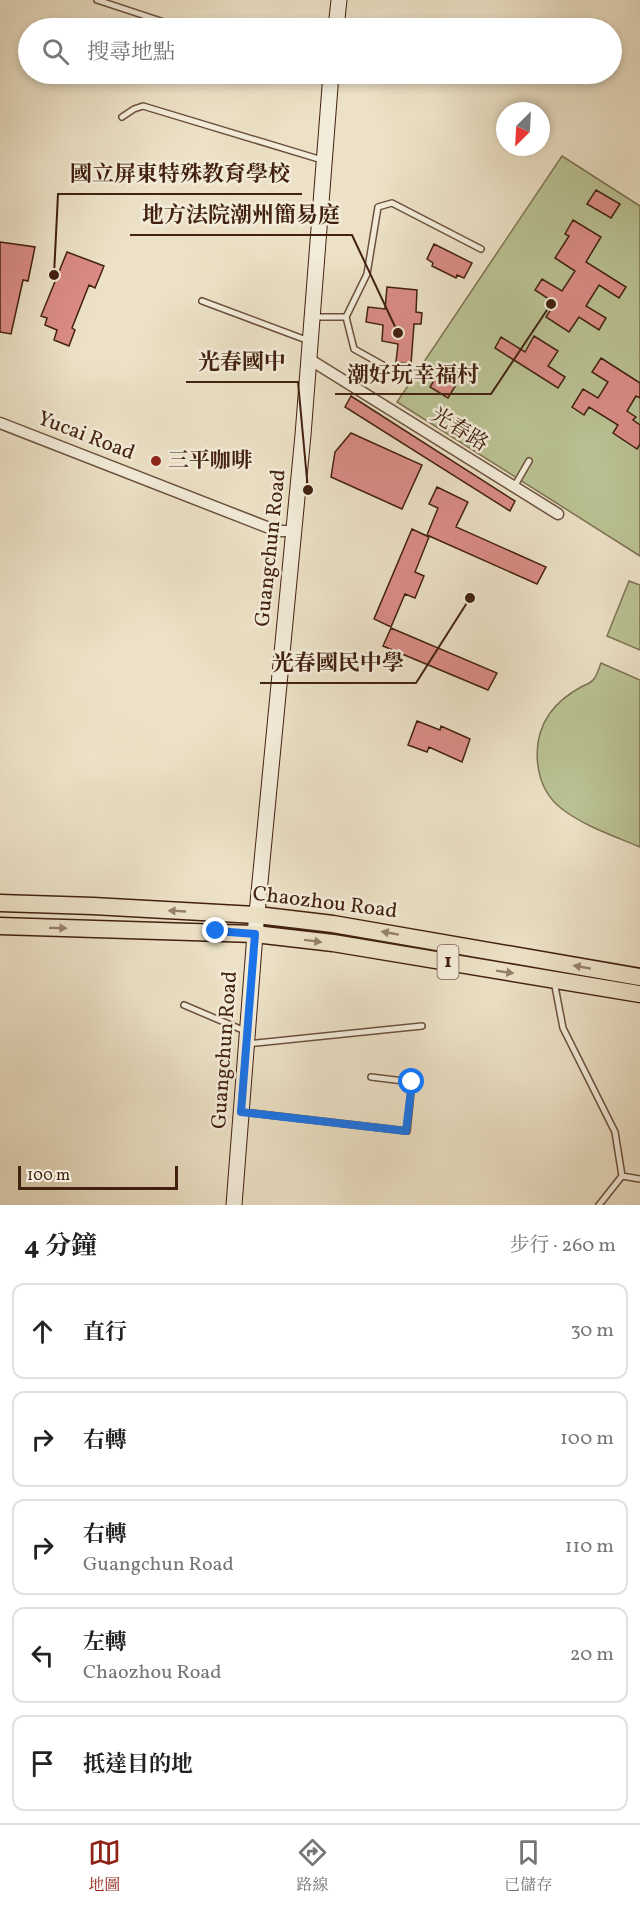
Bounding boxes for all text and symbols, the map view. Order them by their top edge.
search box [18,18,622,84]
icon: search [39,35,72,68]
text: 搜尋地點 [87,38,175,69]
north arrow [496,102,550,156]
callout: 國立屏東特殊教育學校 [58,154,302,194]
text: 國立屏東特殊教育學校 [70,160,290,191]
callout: 地方法院潮州簡易庭 [130,195,352,235]
text: 地方法院潮州簡易庭 [142,201,340,232]
callout: 光春國中 [186,342,298,382]
text: 光春國中 [198,348,286,379]
callout: 潮好玩幸福村 [335,354,491,394]
text: 潮好玩幸福村 [347,361,479,392]
street label: 光春路 [425,401,493,459]
street label: Yucai Road [33,404,139,468]
place label: 三平咖啡 [168,447,253,476]
marker: 三平咖啡 [149,454,163,468]
street label: Guangchun Road [248,468,294,628]
callout: 光春國民中學 [260,643,416,683]
text: 光春國民中學 [272,649,404,680]
street label: Chaozhou Road [251,880,399,926]
one-way arrow [168,906,187,915]
route end [202,917,228,943]
one-way arrow [49,923,68,932]
one-way arrow [381,929,400,938]
one-way arrow [303,936,322,946]
road number: 1 [438,945,458,979]
one-way arrow [573,962,592,971]
one-way arrow [496,968,515,977]
street label: Guangchun Road [205,970,245,1130]
route start [398,1068,424,1094]
scale bar [18,1163,178,1190]
text: 100 m [27,1165,70,1187]
text: 4 分鐘 [24,1229,97,1265]
text: 步行 · 260 m [510,1232,616,1260]
icon: ahead [26,1315,59,1348]
text: 30 m [570,1317,614,1345]
text: 直行 [83,1318,127,1349]
icon: right [26,1423,59,1456]
text: 100 m [560,1425,614,1453]
text: 右轉 [83,1426,127,1457]
text: 右轉 [83,1520,127,1551]
icon: right [26,1531,59,1564]
text: 110 m [565,1533,614,1561]
text: Guangchun Road [83,1551,234,1579]
text: 左轉 [83,1628,127,1659]
icon: left [26,1639,59,1672]
text: 20 m [570,1641,614,1669]
text: Chaozhou Road [83,1659,222,1687]
icon: arrive [26,1747,59,1780]
text: 抵達目的地 [83,1750,193,1781]
tab: 地圖 [88,1836,121,1897]
tab: 路線 [296,1836,329,1897]
tab: 已儲存 [504,1836,552,1897]

